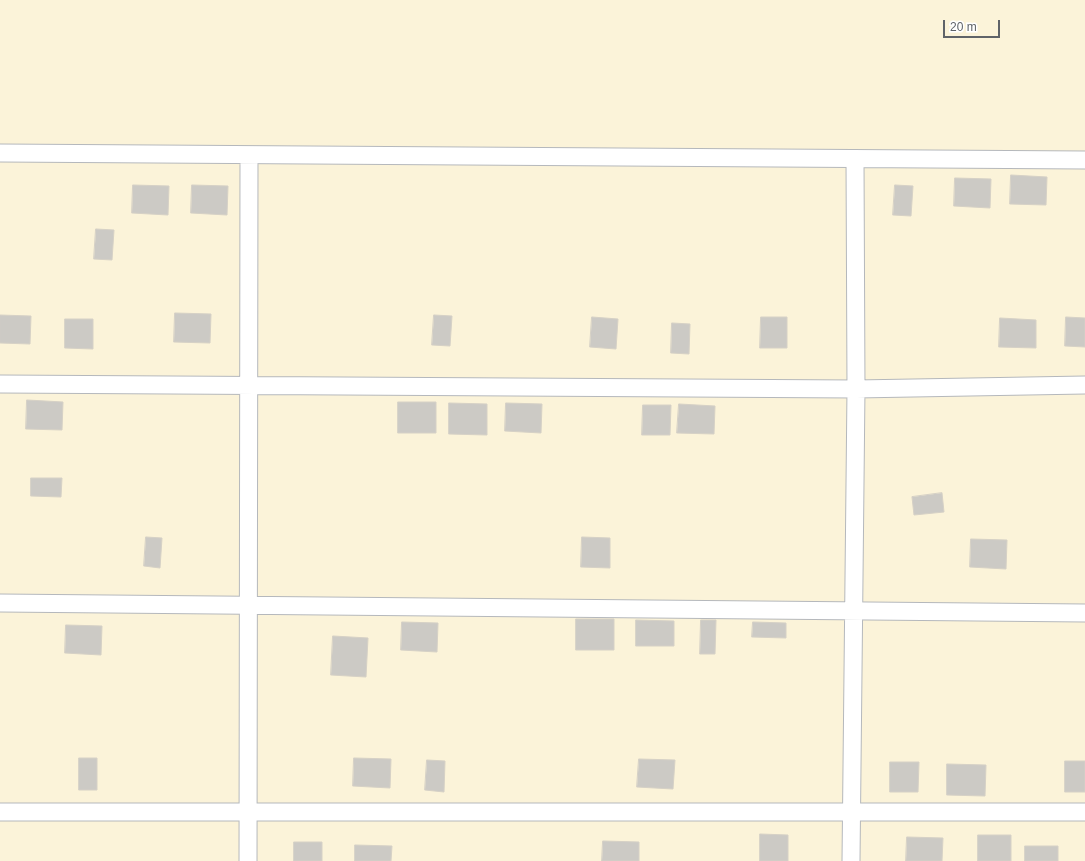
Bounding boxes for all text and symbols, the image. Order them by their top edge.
scale bar [945,12,1002,38]
text: 20 m [950,20,977,34]

